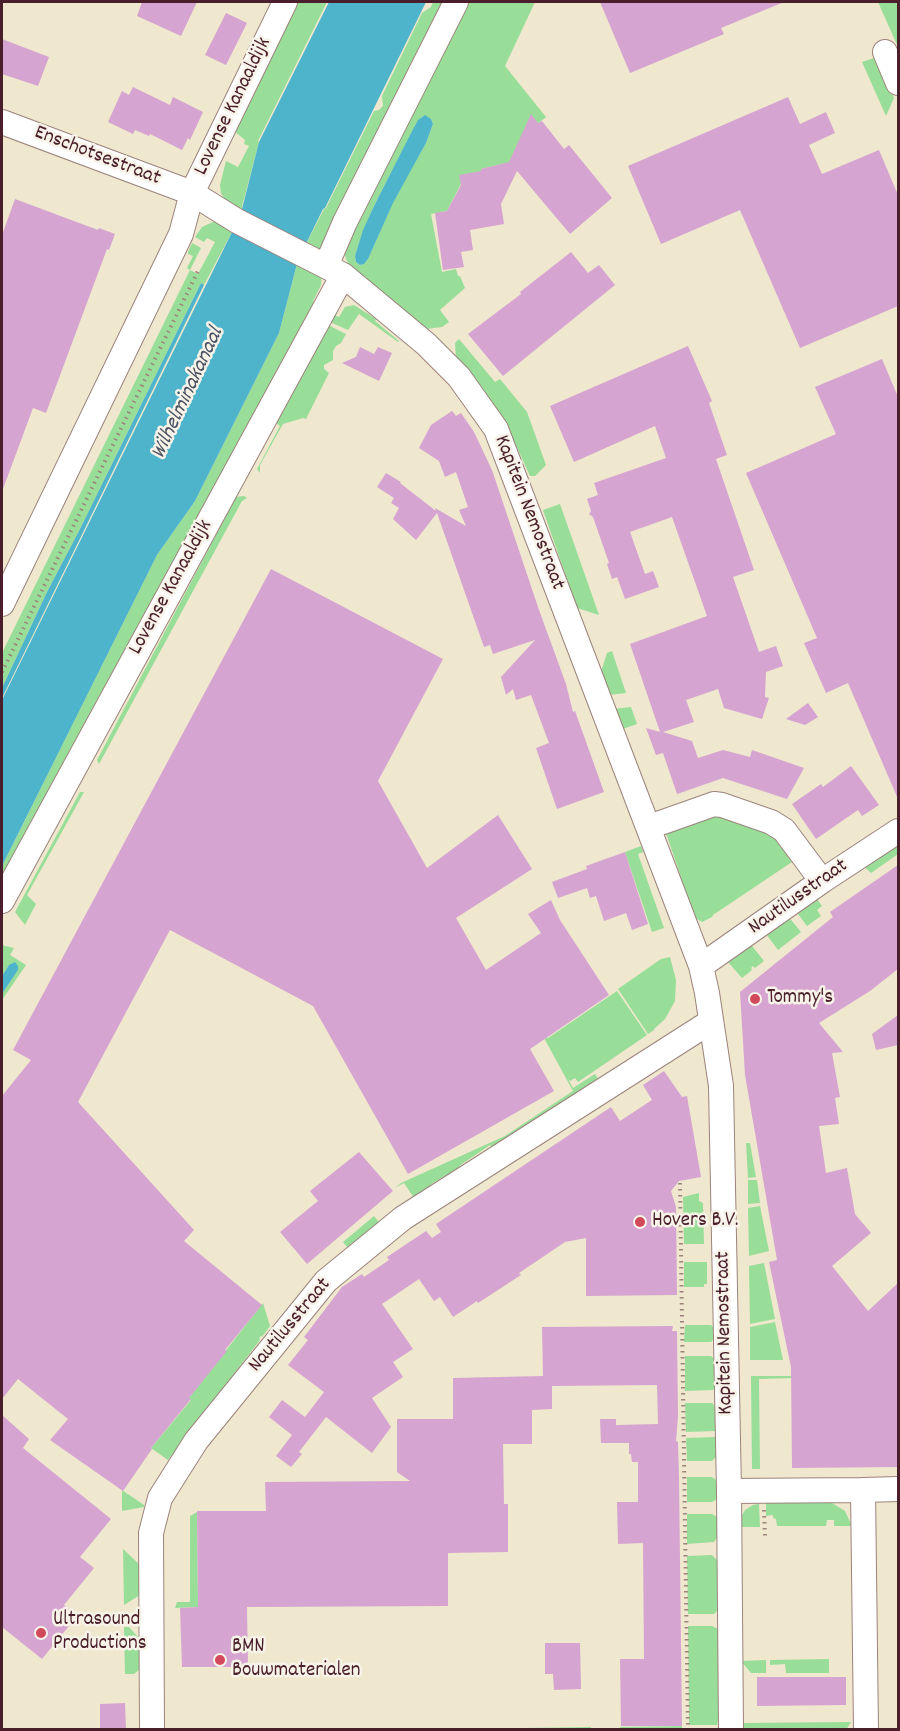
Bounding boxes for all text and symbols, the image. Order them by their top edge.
street label: Lovense Kanaaldijk [190,34,278,180]
street label: Enschotsestraat [30,121,164,193]
water label: Wilhelminakanaal [147,324,231,464]
street label: Kapitein Nemostraat [487,432,569,594]
street label: Lovense Kanaaldijk [125,516,219,660]
street label: Nautilusstraat [744,855,854,941]
place label: Tommy's [767,986,833,1012]
marker: Tommy's [748,992,762,1006]
place label: Hovers B.V. [652,1209,739,1235]
marker: Hovers B.V. [633,1215,647,1229]
street label: Kapitein Nemostraat [712,1251,740,1415]
street label: Nautilusstraat [244,1274,338,1378]
place label: Ultrasound Productions [53,1608,146,1658]
marker: Ultrasound Productions [34,1626,48,1640]
place label: BMN Bouwmaterialen [232,1635,361,1685]
marker: BMN Bouwmaterialen [213,1653,227,1667]

